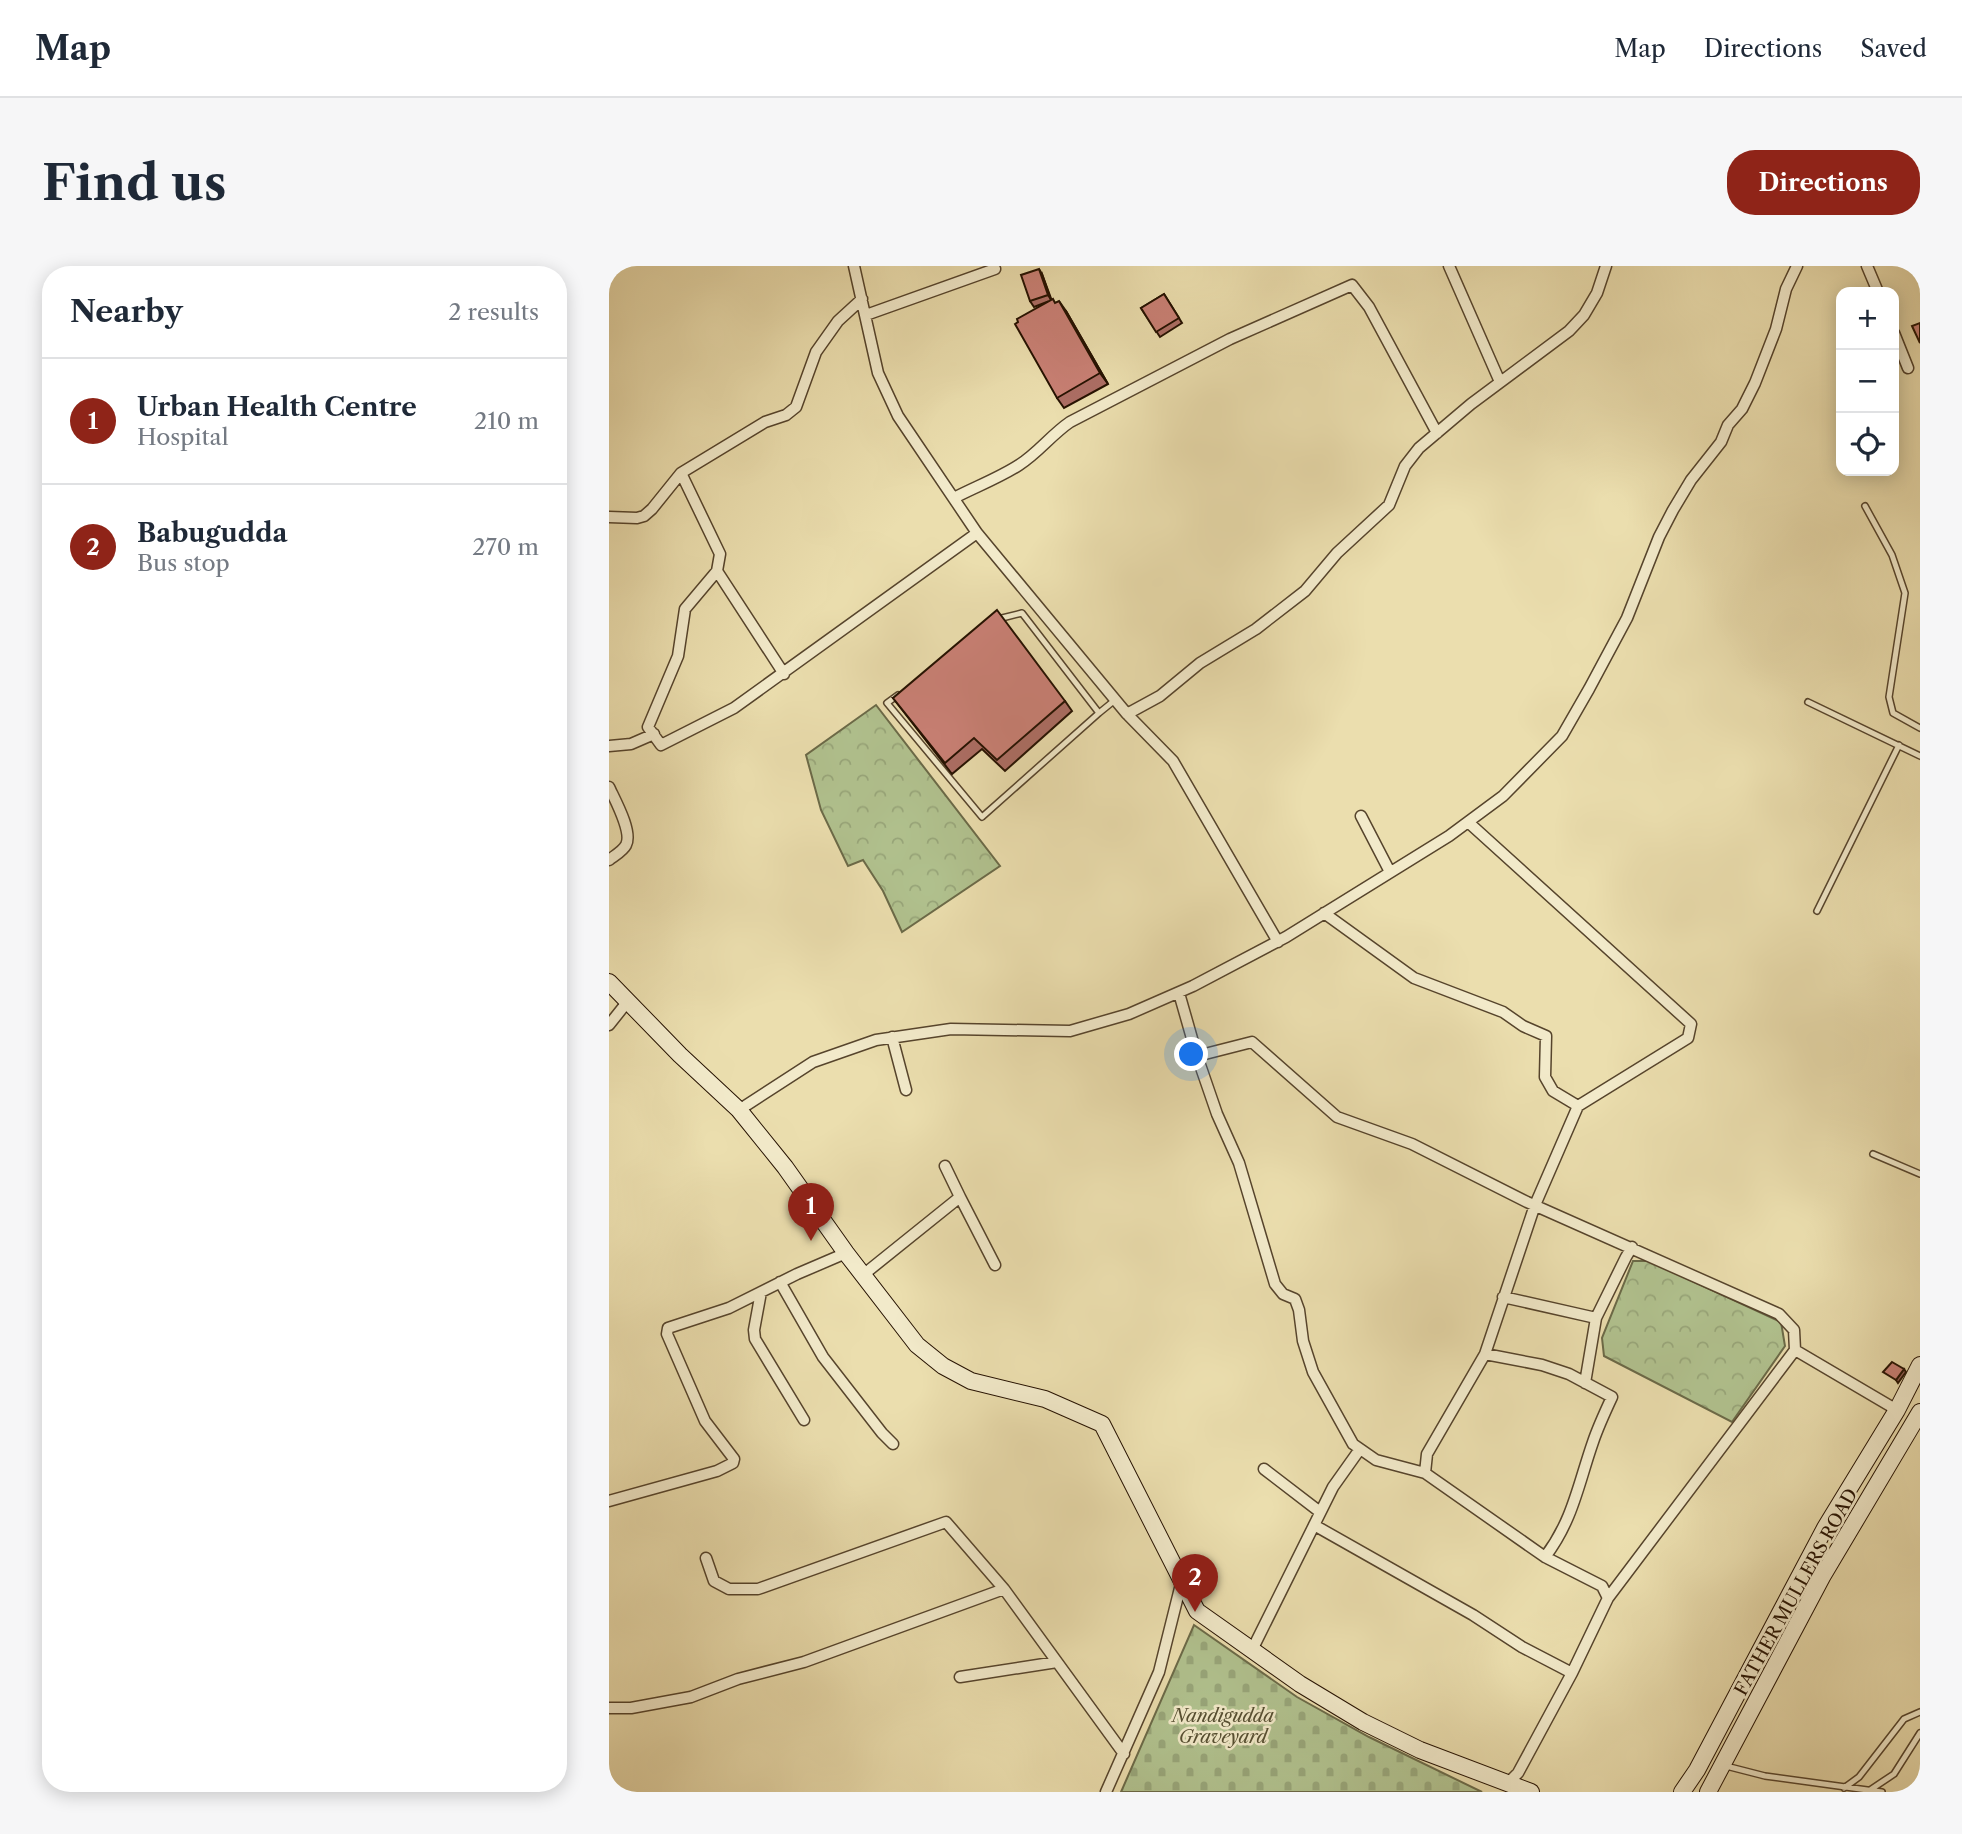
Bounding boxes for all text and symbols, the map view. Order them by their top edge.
text: Map [35,28,111,69]
text: Map [1614,34,1666,63]
text: Directions [1704,34,1822,63]
text: Saved [1860,34,1927,63]
button: Directions [1727,150,1920,215]
text: Find us [42,152,226,213]
map controls [1836,287,1899,476]
button: + [1836,287,1899,350]
text: Nearby [70,293,183,330]
text: 2 results [448,298,539,326]
button: − [1836,350,1899,413]
text: Urban Health Centre [137,391,417,423]
text: 1 [88,407,98,435]
text: 210 m [474,407,539,435]
button: locate [1836,413,1899,476]
text: Hospital [137,423,229,451]
text: Babugudda [137,517,288,549]
text: 2 [86,533,100,561]
text: 270 m [472,533,539,561]
text: Bus stop [137,549,230,577]
your location [1174,1037,1208,1071]
pin: 1 [788,1183,834,1241]
street label: FATHER MULLERS ROAD [1730,1485,1862,1699]
pin: 2 [1172,1554,1218,1612]
park label: Nandigudda Graveyard [1170,1705,1274,1748]

